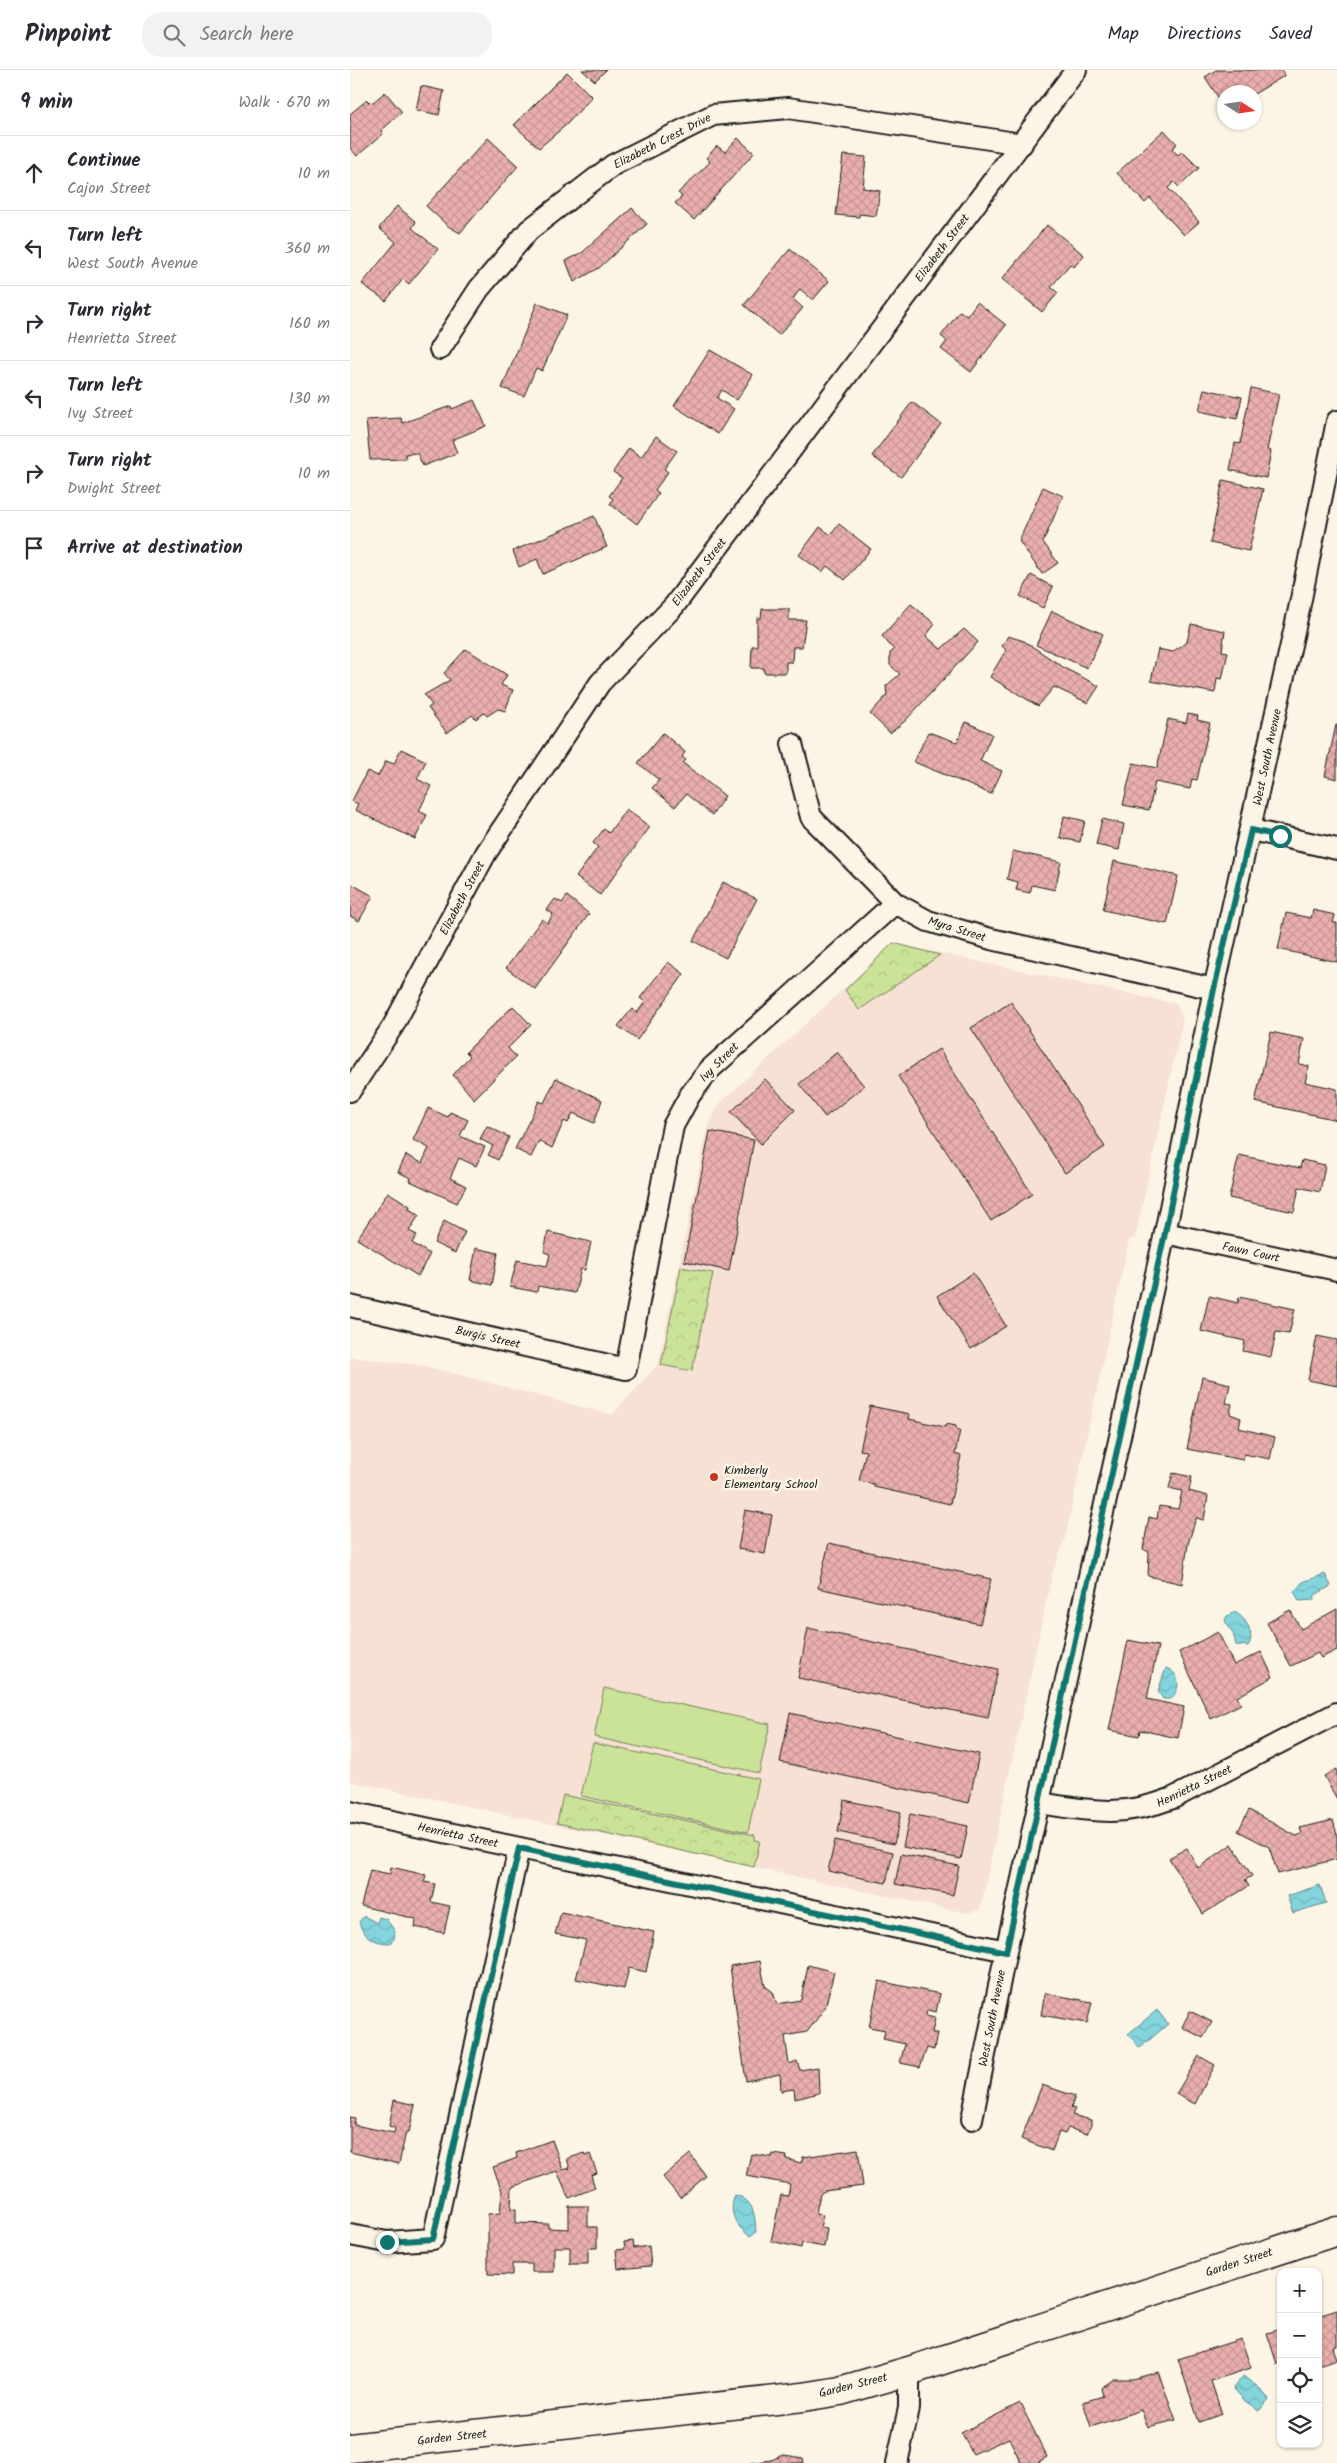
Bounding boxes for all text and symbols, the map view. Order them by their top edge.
search box [142,12,492,57]
text: Pinpoint [25,15,112,54]
text: Search here [200,20,294,50]
text: Map [1107,20,1139,49]
text: Directions [1167,20,1241,49]
text: Saved [1269,20,1312,49]
icon: search [160,21,188,49]
north arrow [1217,85,1262,130]
text: 9 min [20,86,73,119]
text: Walk · 670 m [239,90,330,115]
street label: Elizabeth Crest Drive [610,108,715,174]
text: Continue [67,146,140,176]
icon: ahead [20,159,48,187]
text: 10 m [298,161,330,186]
text: Cajon Street [67,176,151,201]
street label: Elizabeth Street [910,210,975,287]
text: Turn left [67,221,142,251]
icon: left [20,234,48,262]
text: 360 m [285,236,330,261]
text: West South Avenue [67,251,198,276]
text: Turn right [67,296,152,326]
icon: right [20,309,48,337]
text: 160 m [289,311,330,336]
text: Henrietta Street [67,326,177,351]
text: Turn left [67,371,142,401]
icon: left [20,384,48,412]
text: 130 m [289,386,330,411]
text: Ivy Street [67,401,133,426]
text: Turn right [67,446,152,476]
icon: right [20,459,48,487]
text: 10 m [298,461,330,486]
text: Dwight Street [67,476,161,501]
text: Arrive at destination [67,533,243,563]
icon: arrive [20,534,48,562]
street label: Elizabeth Street [667,534,732,611]
street label: West South Avenue [1248,707,1287,807]
route start [1269,825,1292,848]
street label: Elizabeth Street [435,857,490,939]
street label: Myra Street [925,912,989,947]
street label: Ivy Street [695,1038,744,1087]
street label: Fawn Court [1220,1237,1282,1268]
street label: Burgis Street [453,1321,523,1354]
place label: Kimberly Elementary School [724,1461,817,1494]
marker: Kimberly Elementary School [708,1471,720,1483]
street label: Henrietta Street [1153,1760,1236,1813]
street label: Henrietta Street [416,1818,500,1853]
street label: West South Avenue [974,1968,1011,2068]
route end [376,2231,399,2254]
street label: Garden Street [1203,2243,1276,2282]
map controls [1277,2268,1322,2448]
button: + [1277,2268,1322,2313]
button: − [1277,2313,1322,2358]
button: locate [1277,2358,1322,2403]
street label: Garden Street [817,2368,890,2403]
button: layers [1277,2403,1322,2448]
street label: Garden Street [416,2424,488,2451]

